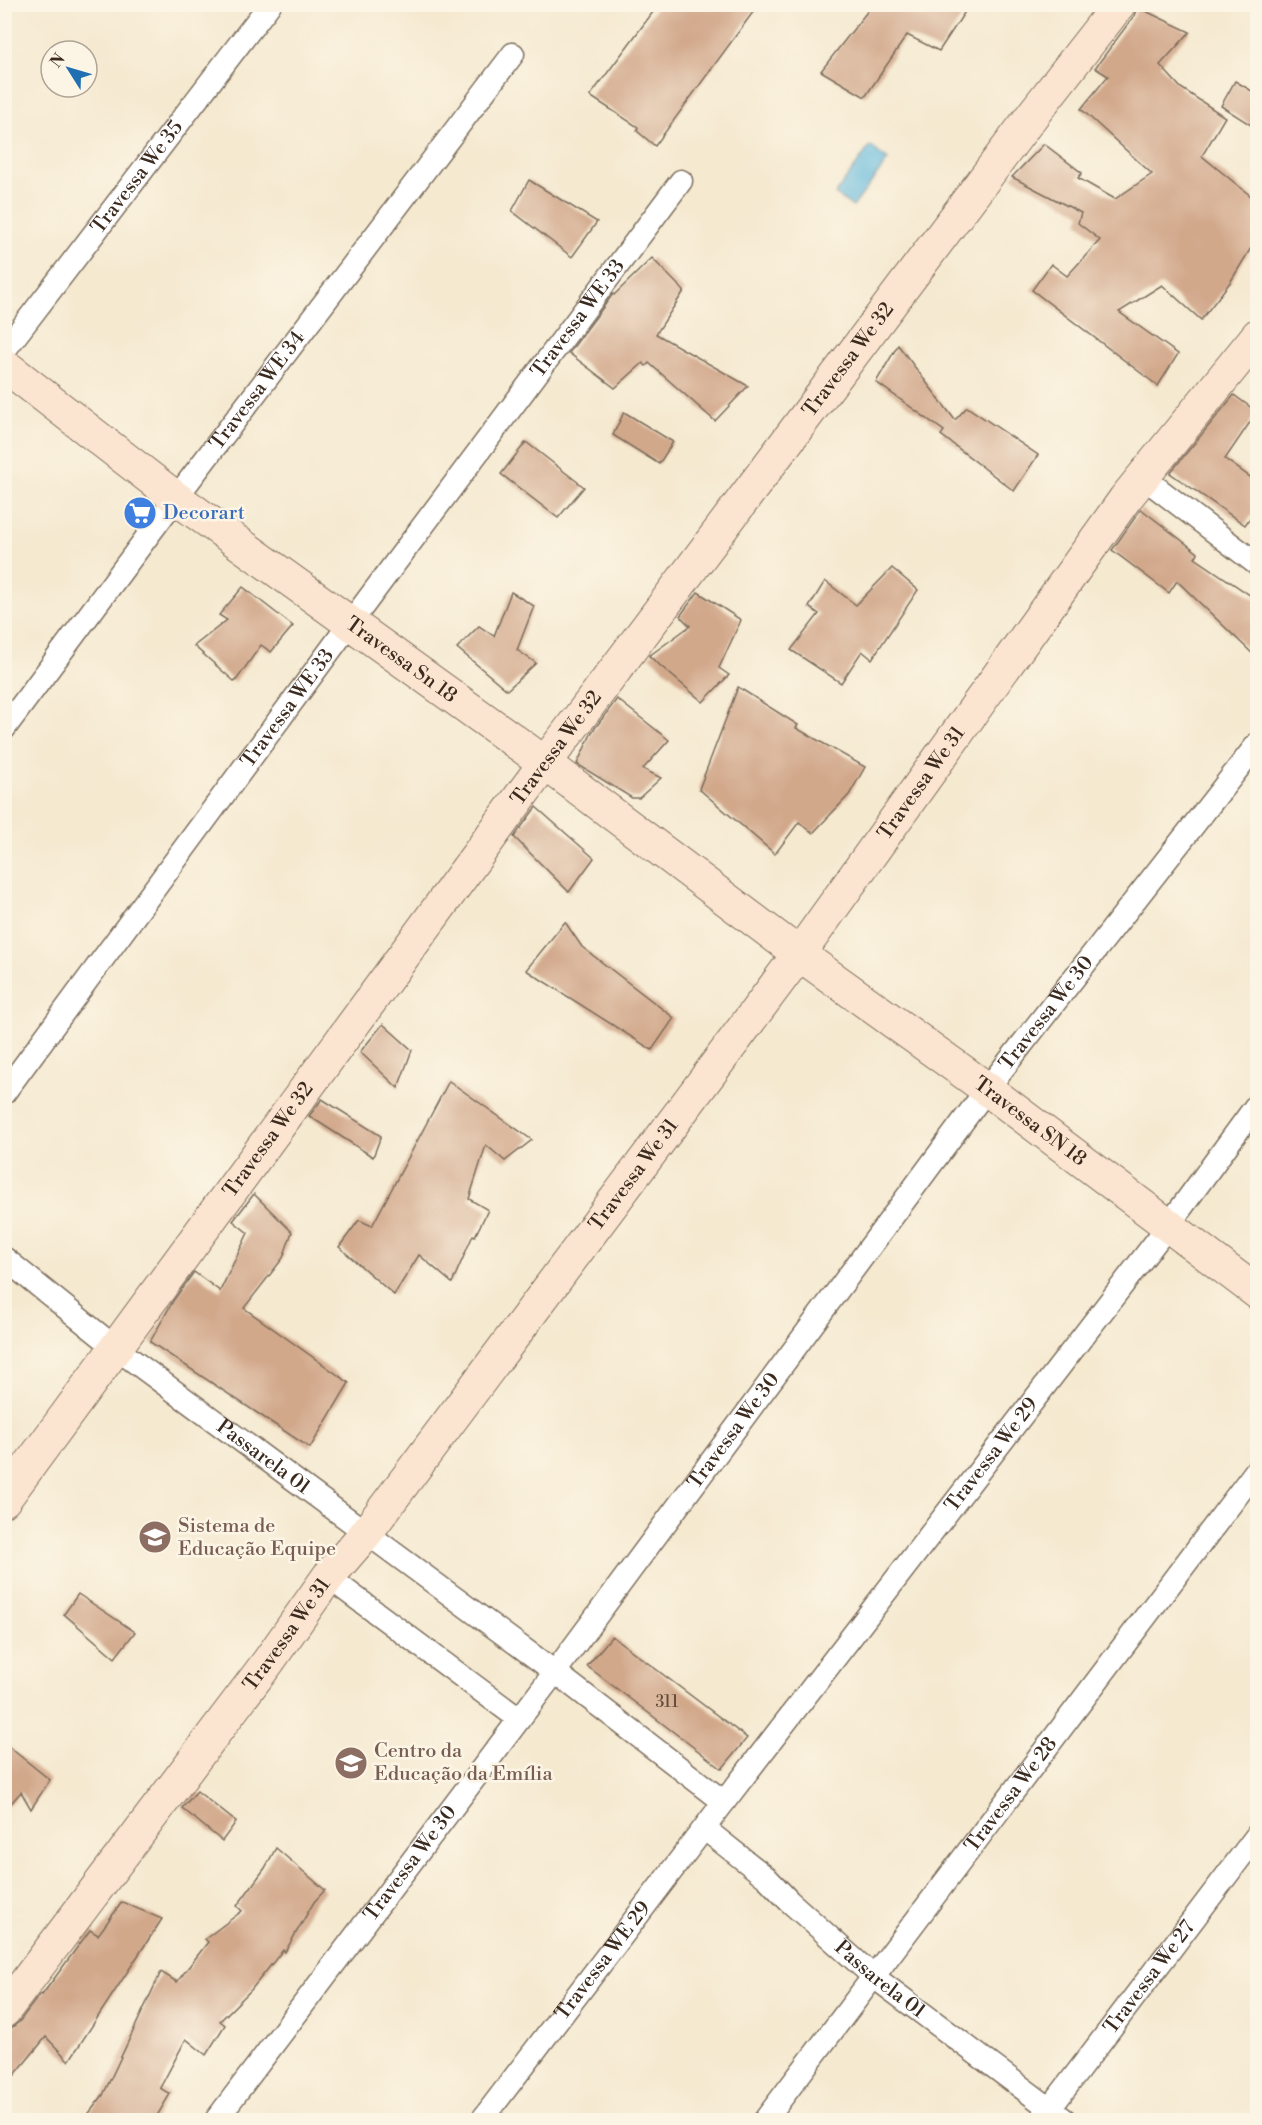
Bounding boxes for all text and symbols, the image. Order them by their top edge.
north arrow [39,39,99,99]
text: N [46,49,70,72]
street label: Travessa We 35 [86,115,189,239]
street label: Travessa WE 33 [526,254,630,383]
street label: Travessa We 32 [797,297,900,422]
street label: Travessa WE 34 [205,326,311,455]
supermarket icon: Decorart [122,495,158,531]
place label: Decorart [163,501,245,526]
street label: Travessa Sn 18 [341,611,462,708]
street label: Travessa WE 33 [235,644,340,773]
street label: Travessa We 32 [506,686,607,810]
street label: Travessa We 31 [872,721,971,845]
street label: Travessa We 30 [994,951,1099,1075]
street label: Travessa SN 18 [969,1071,1091,1172]
street label: Travessa We 32 [218,1077,319,1202]
street label: Travessa We 31 [584,1114,684,1236]
street label: Travessa We 30 [682,1368,785,1494]
street label: Travessa We 29 [940,1393,1044,1517]
street label: Passarela 01 [212,1414,316,1500]
place label: Sistema de Educação Equipe [178,1514,336,1562]
school or university icon: Sistema de Educação Equipe [137,1519,173,1555]
street label: Travessa We 31 [238,1573,336,1696]
house number: 311 [656,1692,678,1712]
street label: Travessa We 28 [959,1732,1063,1857]
place label: Centro da Educação da Emília [374,1739,553,1787]
school or university icon: Centro da Educação da Emília [333,1745,369,1781]
street label: Travessa We 30 [358,1800,462,1926]
street label: Travessa WE 29 [550,1896,656,2025]
street label: Travessa We 27 [1099,1915,1200,2039]
street label: Passarela 01 [829,1935,931,2024]

